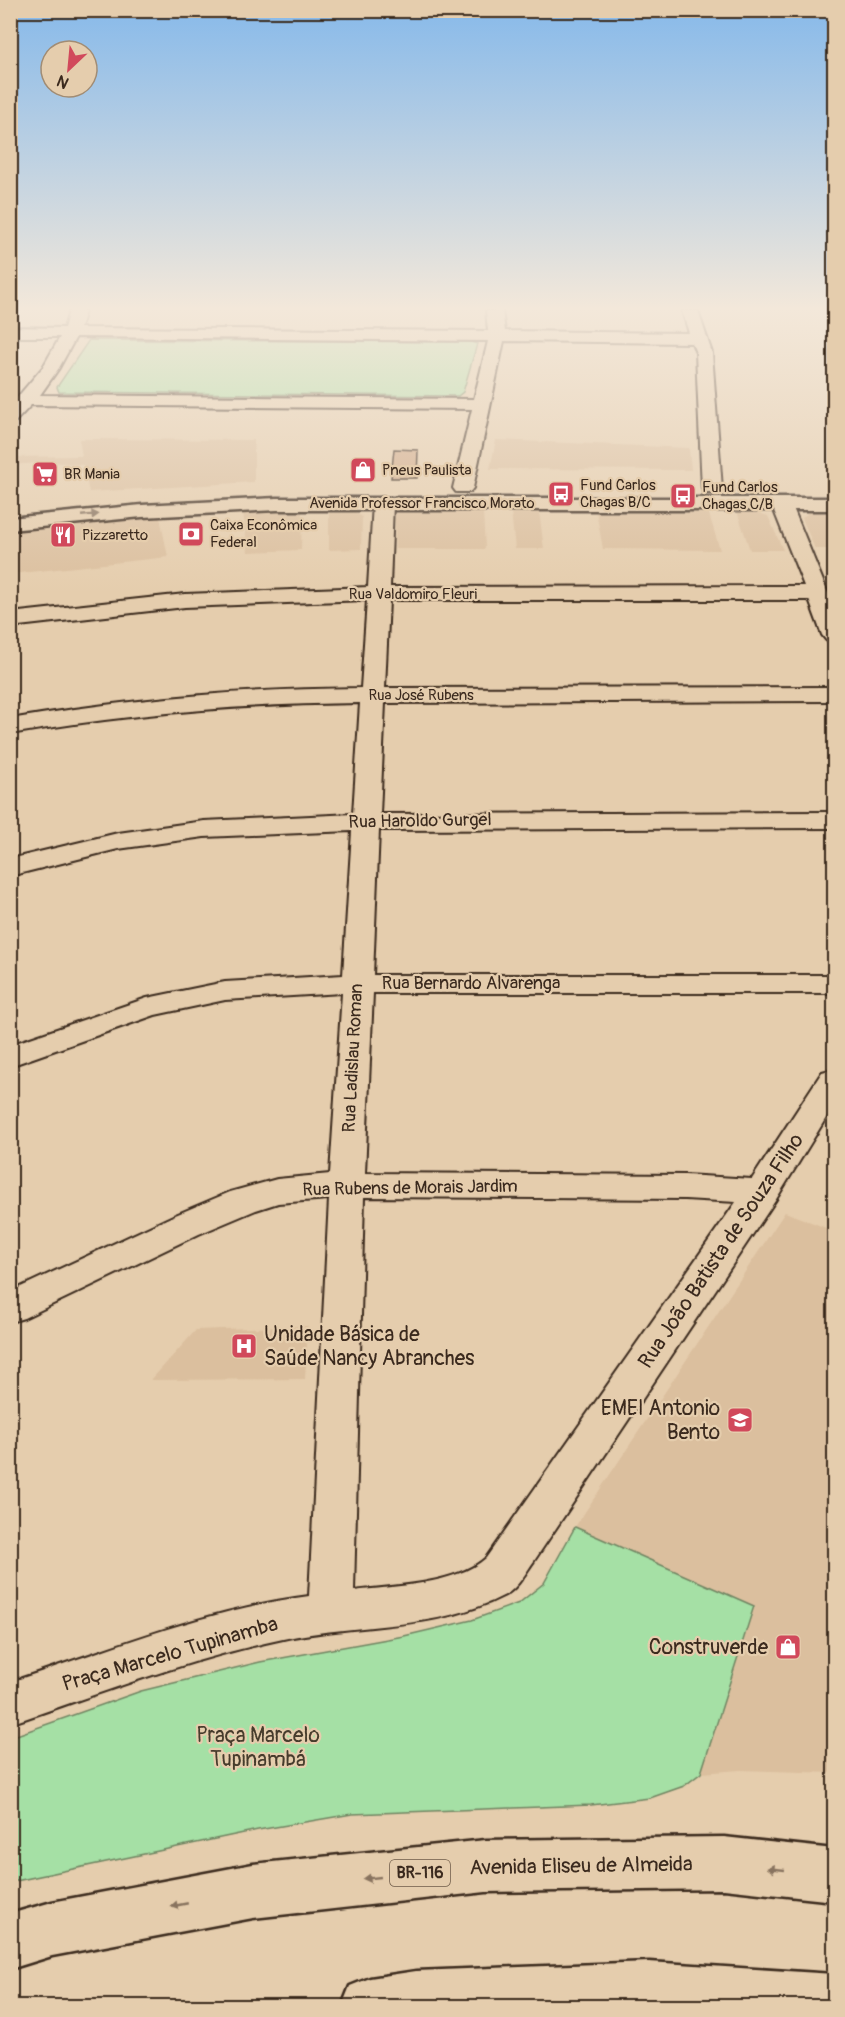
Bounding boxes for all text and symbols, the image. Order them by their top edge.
north arrow [39,39,99,99]
text: N [53,70,72,93]
shop icon: Pneus Paulista [348,455,378,485]
supermarket icon: BR Mania [30,459,60,489]
place label: Pneus Paulista [382,461,472,480]
place label: BR Mania [64,465,120,484]
place label: Fund Carlos Chagas B/C [580,476,656,512]
place label: Fund Carlos Chagas C/B [702,478,778,514]
bus stop icon: Fund Carlos Chagas B/C [546,479,576,509]
bus stop icon: Fund Carlos Chagas C/B [668,481,698,511]
street label: Avenida Professor Francisco Morato [309,494,535,513]
one-way arrow [80,510,99,520]
place label: Caixa Econômica Federal [210,516,317,552]
bank icon: Caixa Econômica Federal [176,519,206,549]
restaurant icon: Pizzaretto [48,520,78,550]
place label: Pizzaretto [82,526,148,545]
street label: Rua Valdomiro Fleuri [349,585,478,604]
street label: Rua José Rubens [368,686,474,705]
street label: Rua Haroldo Gurgel [348,808,492,834]
street label: Rua Bernardo Alvarenga [382,972,560,995]
street label: Rua Ladislau Roman [338,983,368,1133]
street label: Rua João Batista de Souza Filho [632,1128,810,1374]
street label: Rua Rubens de Morais Jardim [302,1175,518,1201]
place label: Unidade Básica de Saúde Nancy Abranches [264,1321,475,1372]
hospital icon: Unidade Básica de Saúde Nancy Abranches [229,1331,259,1361]
place label: EMEI Antonio Bento [601,1395,720,1446]
school or university icon: EMEI Antonio Bento [725,1405,755,1435]
street label: Praça Marcelo Tupinamba [59,1610,281,1698]
shop icon: Construverde [773,1632,803,1662]
place label: Construverde [649,1634,769,1661]
park label: Praça Marcelo Tupinambá [196,1722,320,1773]
street label: Avenida Eliseu de Almeida [469,1851,693,1881]
road number: BR-116 [390,1860,450,1886]
one-way arrow [767,1864,786,1874]
one-way arrow [363,1873,382,1883]
one-way arrow [170,1901,189,1910]

